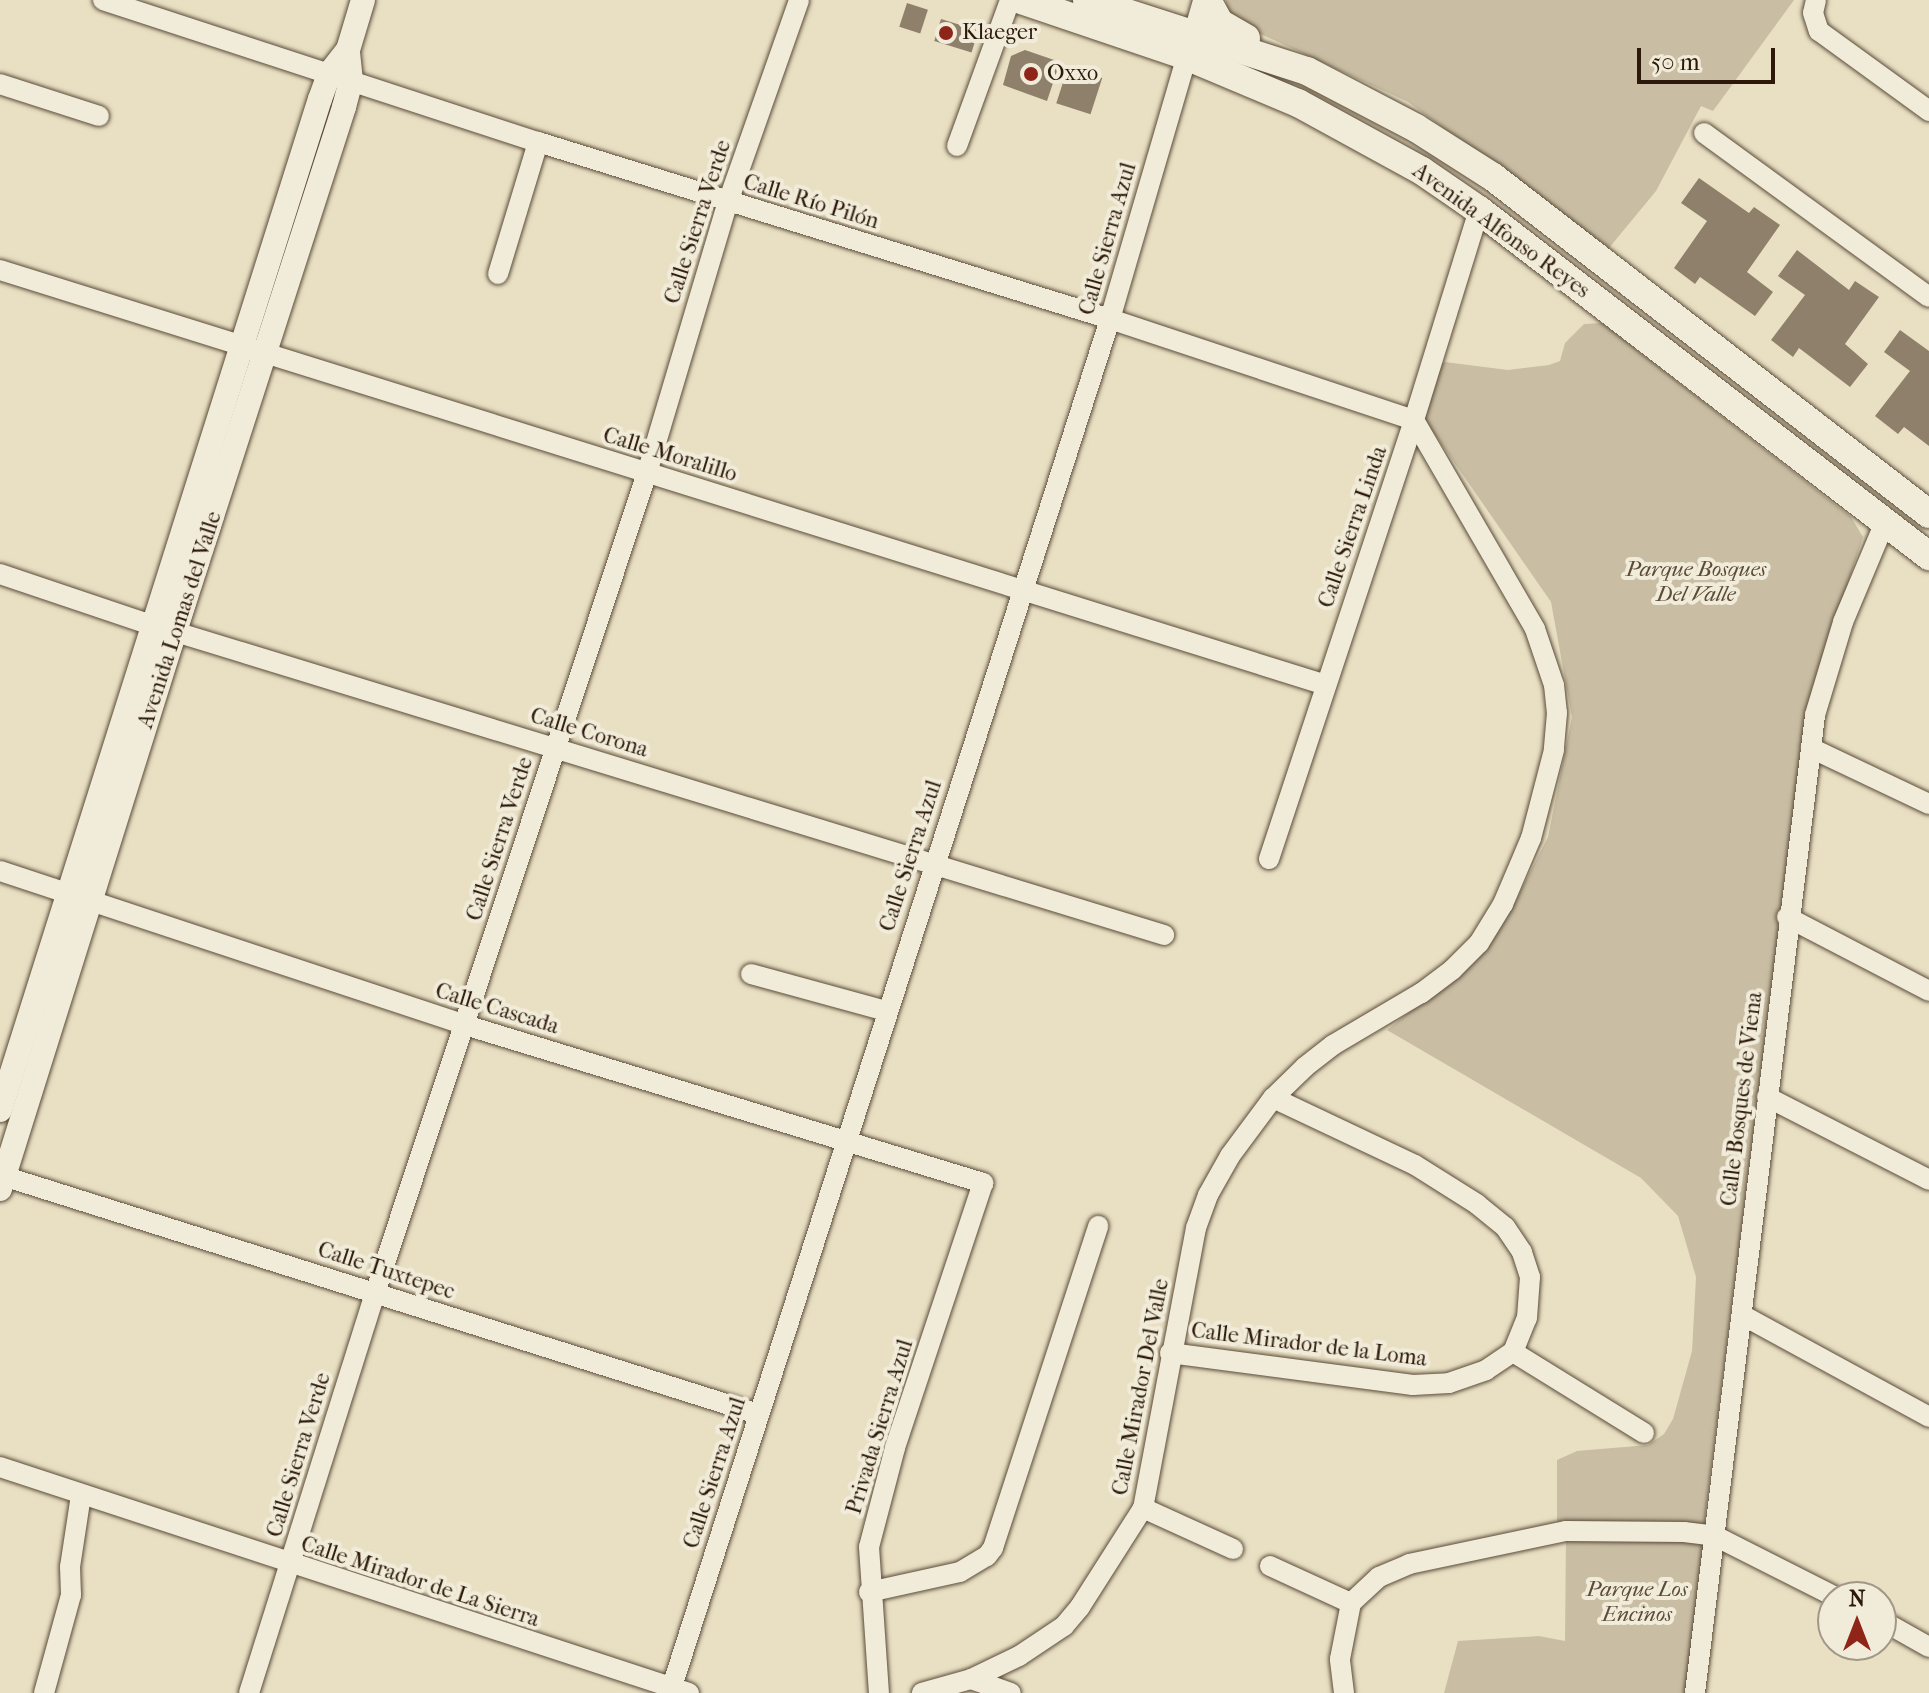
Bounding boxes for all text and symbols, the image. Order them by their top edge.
place label: Klaeger [962,20,1037,46]
marker: Klaeger [937,24,955,42]
scale bar [1641,32,1779,82]
text: 50 m [1651,48,1700,76]
place label: Oxxo [1047,61,1098,87]
marker: Oxxo [1022,65,1040,83]
street label: Calle Sierra Verde [659,137,737,307]
street label: Avenida Alfonso Reyes [1407,158,1595,304]
street label: Calle Sierra Azul [1074,160,1142,318]
street label: Calle Río Pilón [740,169,882,235]
street label: Calle Moralillo [600,422,740,488]
street label: Calle Sierra Linda [1313,443,1393,611]
street label: Avenida Lomas del Valle [132,508,228,732]
park label: Parque Bosques Del Valle [1626,556,1766,608]
street label: Calle Corona [527,703,651,763]
street label: Calle Sierra Verde [461,754,539,924]
street label: Calle Sierra Azul [874,777,948,935]
street label: Calle Cascada [432,978,562,1040]
street label: Calle Bosques de Viena [1716,990,1768,1208]
street label: Calle Tuxtepec [314,1236,458,1306]
street label: Calle Mirador Del Valle [1107,1276,1175,1498]
street label: Calle Mirador de la Loma [1190,1317,1428,1373]
street label: Privada Sierra Azul [841,1336,919,1518]
street label: Calle Sierra Verde [261,1370,337,1540]
street label: Calle Sierra Azul [678,1394,752,1552]
street label: Calle Mirador de La Sierra [298,1531,542,1633]
park label: Parque Los Encinos [1586,1576,1688,1628]
north arrow [1817,1581,1897,1661]
text: N [1849,1586,1865,1612]

